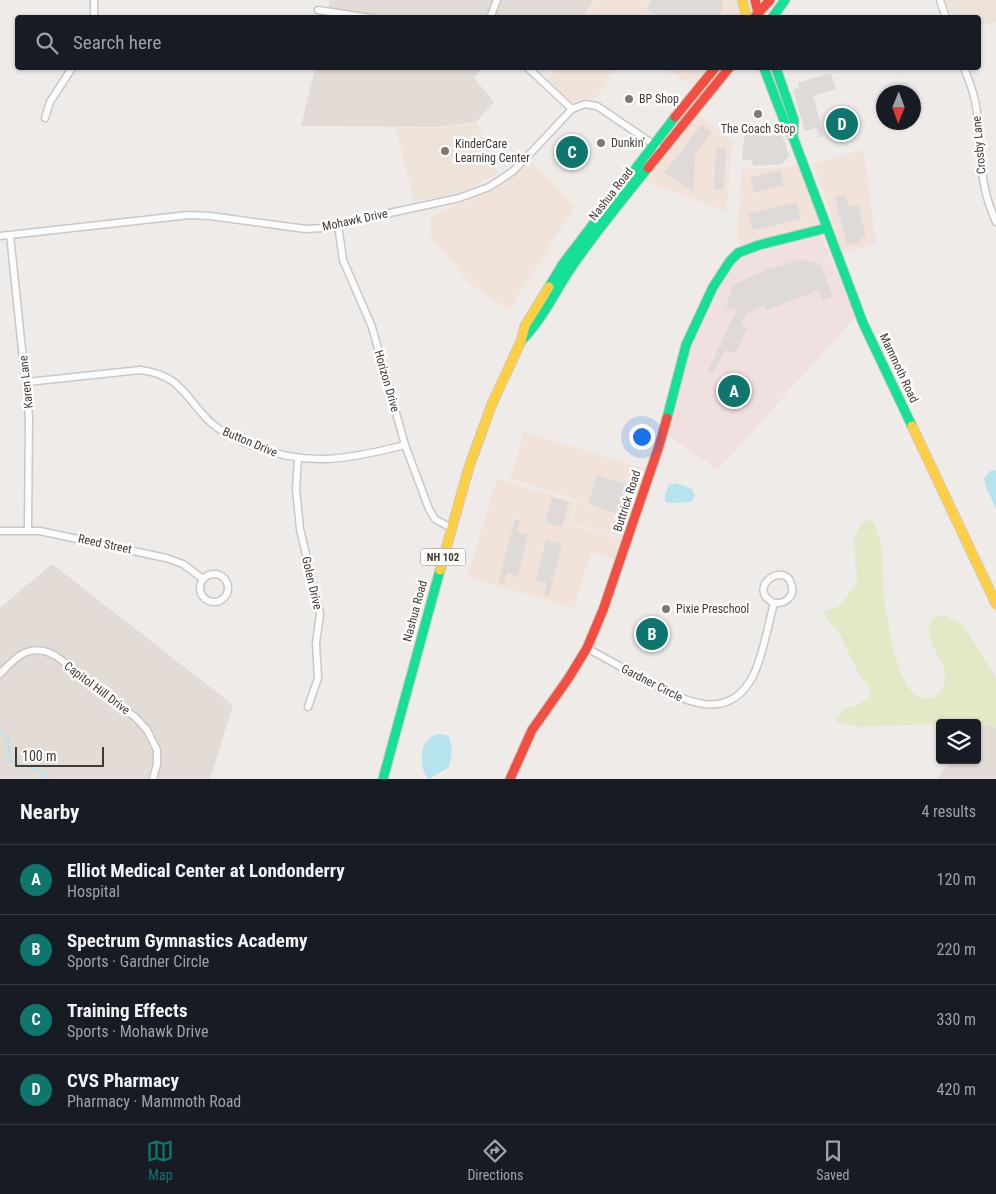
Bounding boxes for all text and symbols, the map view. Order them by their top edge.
search box [15,15,981,70]
icon: search [33,29,61,57]
text: Search here [73,31,161,54]
north arrow [876,85,921,130]
place label: BP Shop [639,92,679,106]
marker: BP Shop [623,93,635,105]
pin: D [826,105,858,143]
marker: The Coach Stop [752,108,764,120]
street label: Crosby Lane [969,115,989,175]
place label: The Coach Stop [721,122,795,136]
pin: C [556,133,588,171]
place label: Dunkin' [611,136,645,150]
place label: KinderCare Learning Center [455,137,530,165]
marker: Dunkin' [595,137,607,149]
marker: KinderCare Learning Center [439,145,451,157]
street label: Nashua Road [586,165,636,223]
street label: Mohawk Drive [321,206,389,234]
street label: Mammoth Road [877,331,921,405]
street label: Horizon Drive [372,349,403,414]
street label: Karen Lane [16,355,36,409]
pin: A [718,372,750,410]
street label: Button Drive [221,424,280,460]
your location [629,424,655,450]
street label: Buttrick Road [611,469,644,533]
street label: Reed Street [77,531,134,557]
road number: NH 102 [420,548,466,566]
street label: Golen Drive [299,555,325,611]
street label: Nashua Road [400,579,430,643]
place label: Pixie Preschool [676,602,749,616]
marker: Pixie Preschool [660,603,672,615]
pin: B [636,615,668,653]
street label: Capitol Hill Drive [61,659,133,717]
street label: Gardner Circle [619,662,685,705]
map controls [936,719,981,764]
button: layers [936,719,981,764]
scale bar [15,744,104,767]
text: 100 m [22,748,57,764]
text: Nearby [20,800,79,824]
text: 4 results [921,802,976,821]
text: Elliot Medical Center at Londonderry [67,859,345,882]
text: A [31,870,41,889]
text: 120 m [937,870,976,889]
text: Hospital [67,882,120,901]
text: Spectrum Gymnastics Academy [67,929,308,952]
text: B [32,940,40,959]
text: 220 m [937,940,976,959]
text: Sports · Gardner Circle [67,952,209,971]
text: Training Effects [67,999,188,1022]
text: C [31,1010,41,1029]
text: 330 m [937,1010,976,1029]
text: Sports · Mohawk Drive [67,1022,208,1041]
text: CVS Pharmacy [67,1069,179,1092]
text: D [31,1080,41,1099]
text: 420 m [937,1080,976,1099]
text: Pharmacy · Mammoth Road [67,1092,241,1111]
tab: Map [146,1137,174,1183]
tab: Directions [467,1137,523,1183]
tab: Saved [816,1137,850,1183]

